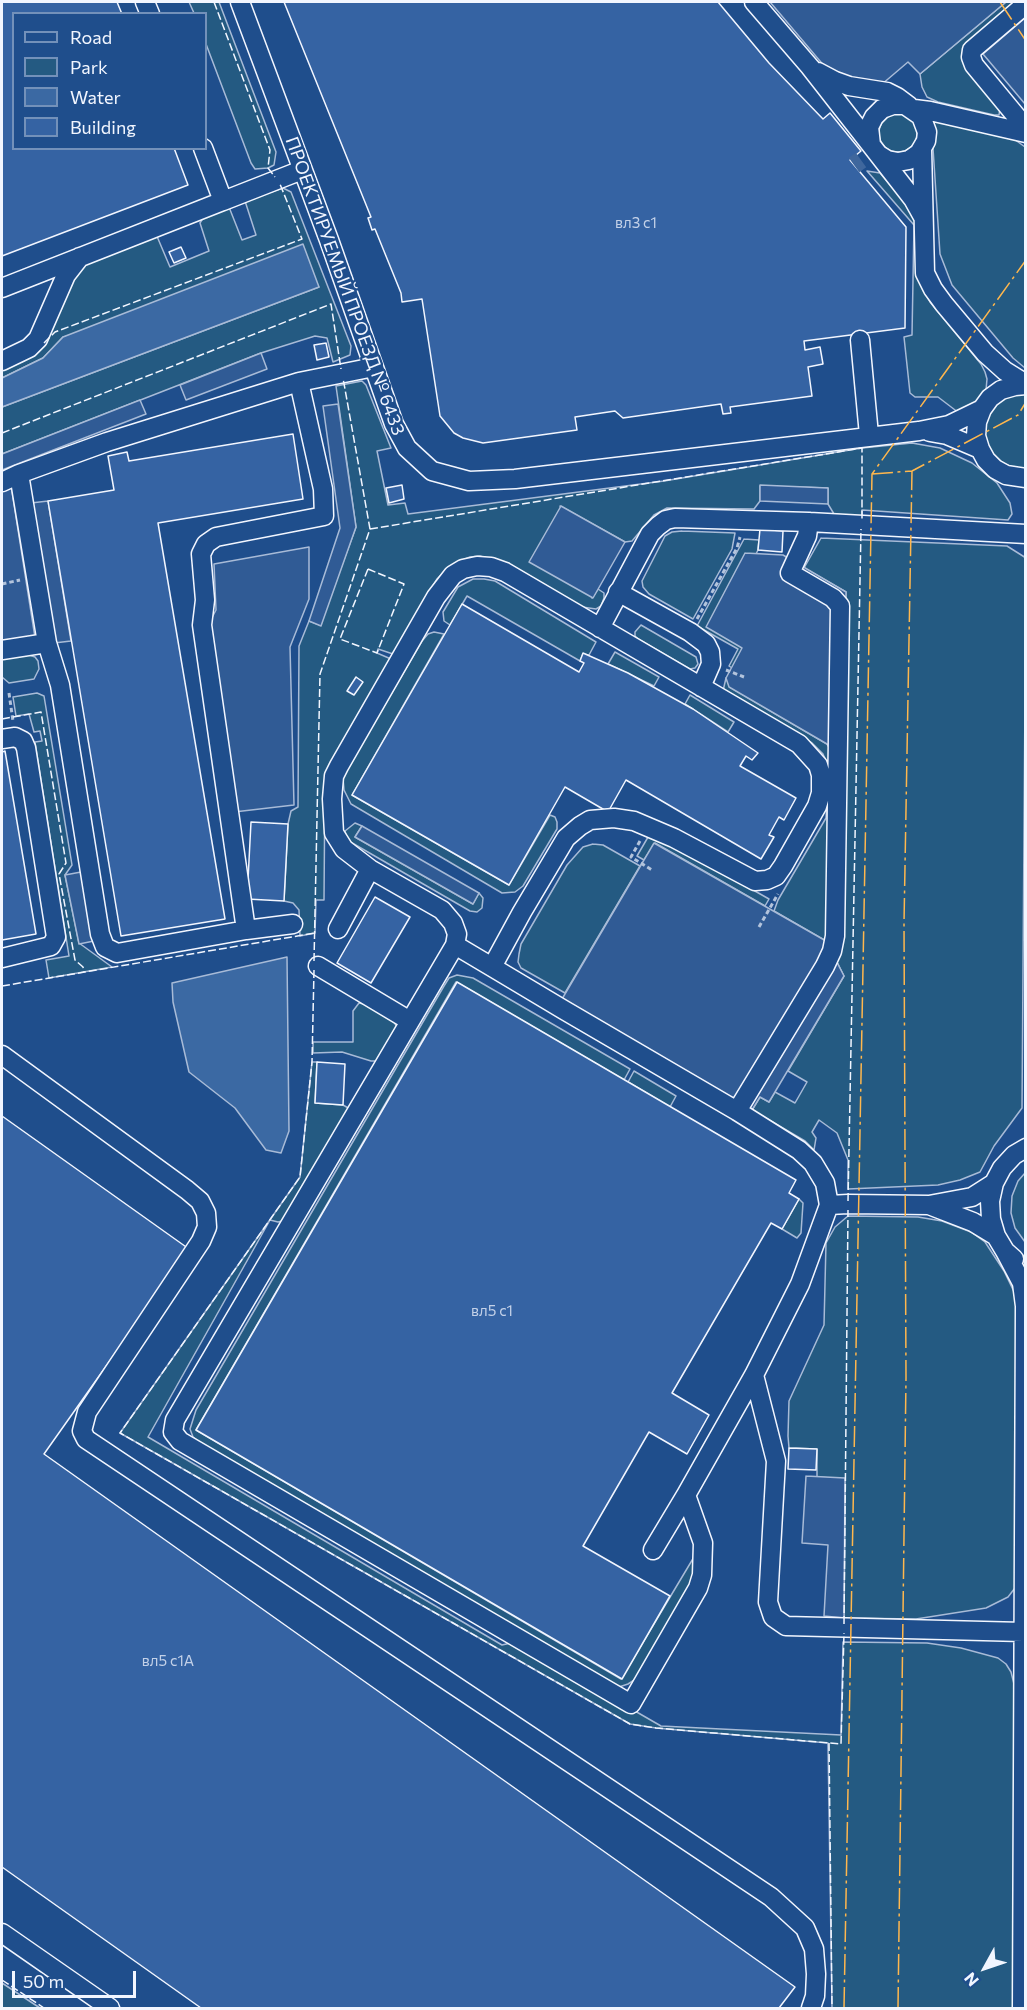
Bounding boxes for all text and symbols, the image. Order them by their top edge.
legend [12,12,207,150]
text: Road [70,26,112,48]
text: Park [70,56,108,78]
text: Water [70,86,121,108]
text: Building [70,116,136,138]
street label: ПРОЕКТИРУЕМЫЙ ПРОЕЗД № 6433 [281,134,409,438]
house number: вл3 с1 [615,214,657,232]
house number: вл5 с1 [471,1302,513,1320]
house number: вл5 с1А [142,1652,194,1670]
north arrow [955,1938,1015,1998]
scale bar [15,1959,140,1997]
text: N [960,1969,982,1991]
text: 50 m [23,1970,64,1992]

